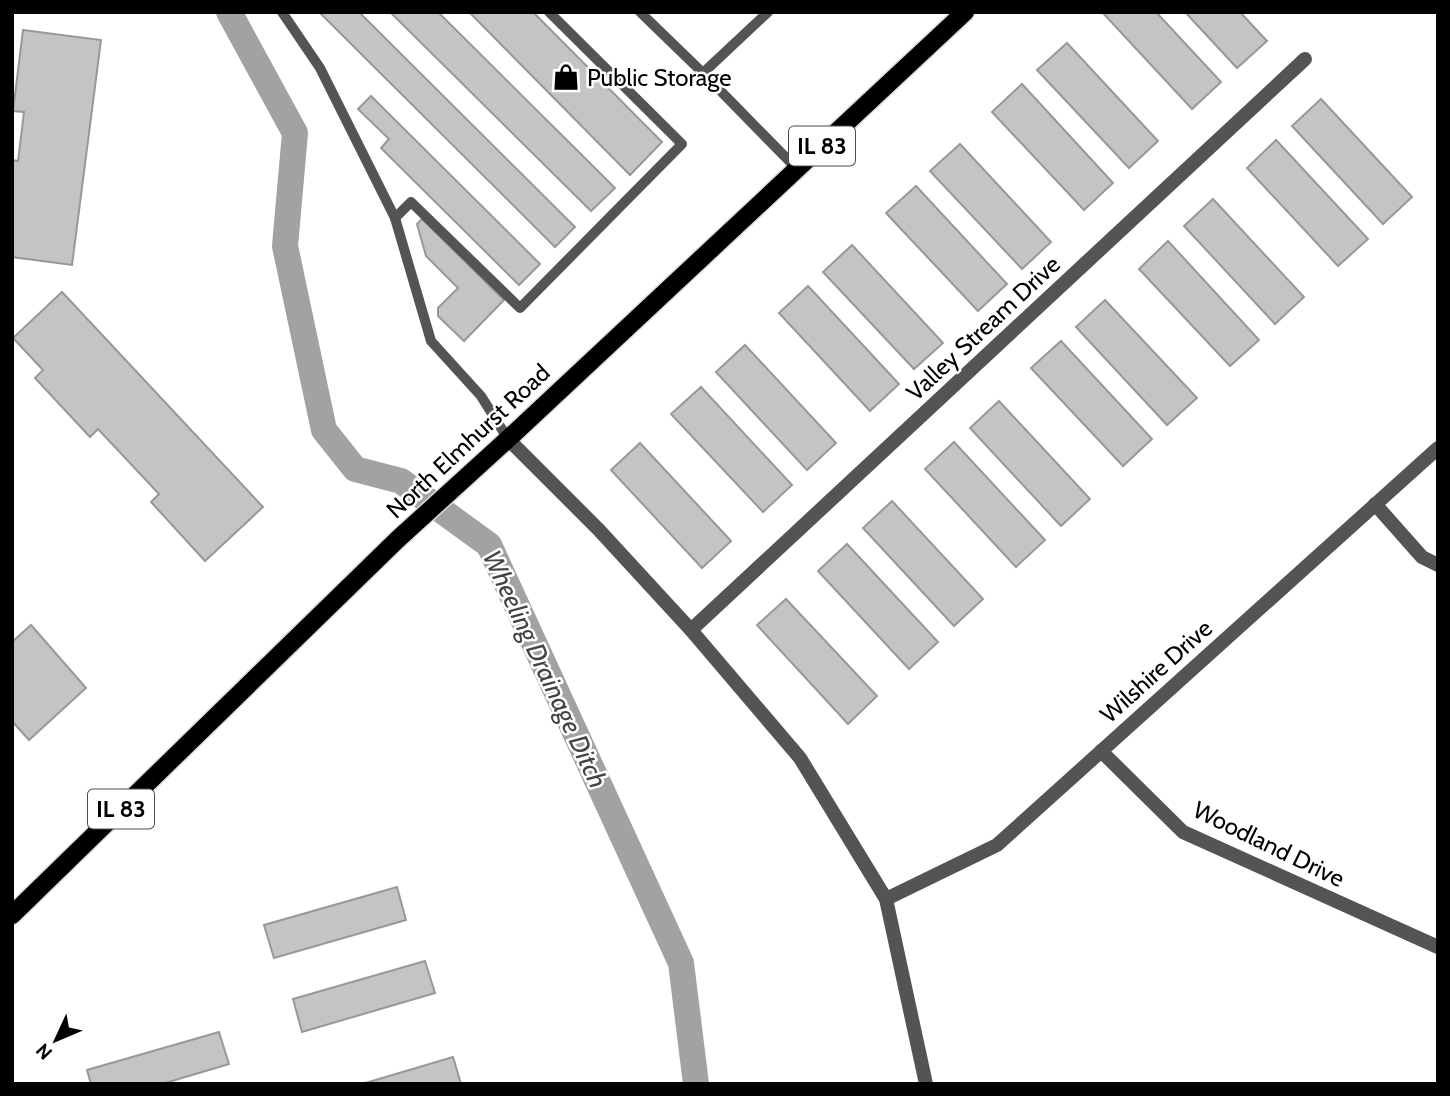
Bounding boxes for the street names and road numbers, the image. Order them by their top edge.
road number: IL 83 [789,127,855,166]
street label: Valley Stream Drive [900,249,1066,407]
street label: North Elmhurst Road [380,358,556,524]
street label: Wilshire Drive [1094,613,1218,729]
road number: IL 83 [88,790,154,828]
street label: Woodland Drive [1189,795,1349,893]

